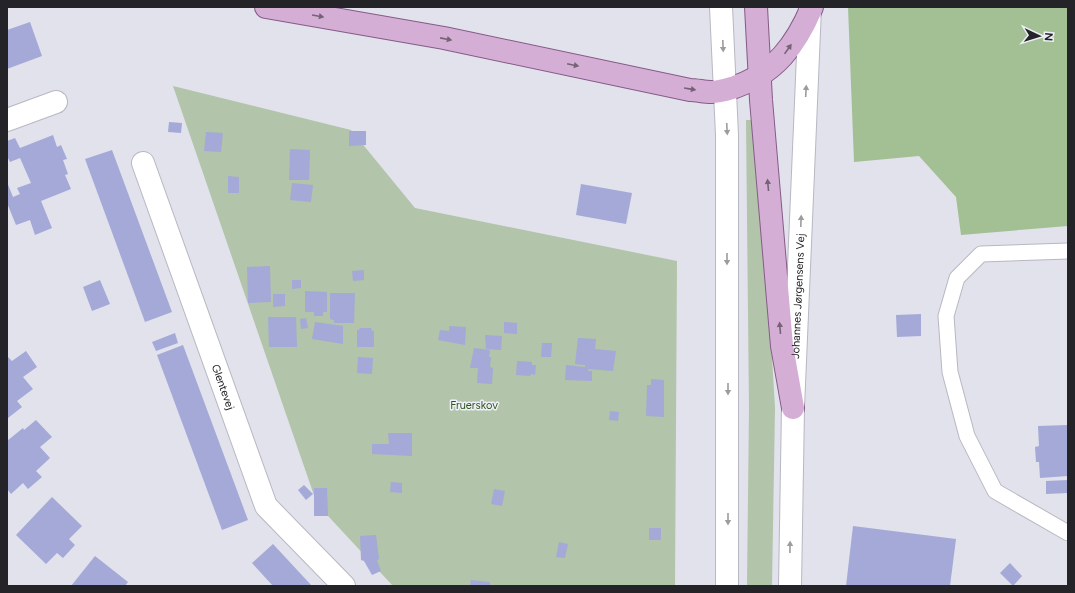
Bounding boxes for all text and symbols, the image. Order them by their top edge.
one-way arrow [312,13,324,19]
north arrow [1019,16,1059,56]
text: N [1042,32,1055,41]
one-way arrow [439,36,452,42]
one-way arrow [719,40,726,52]
one-way arrow [784,44,792,55]
one-way arrow [567,62,579,68]
one-way arrow [803,85,810,97]
one-way arrow [684,87,696,93]
one-way arrow [723,123,730,135]
one-way arrow [765,179,772,191]
one-way arrow [798,214,804,227]
street label: Johannes Jørgensens Vej [789,233,807,359]
one-way arrow [724,253,730,266]
one-way arrow [777,322,784,334]
street label: Glentevej [209,362,237,412]
one-way arrow [725,383,731,396]
park label: Fruerskov [450,399,498,412]
one-way arrow [725,513,731,526]
one-way arrow [787,541,794,553]

